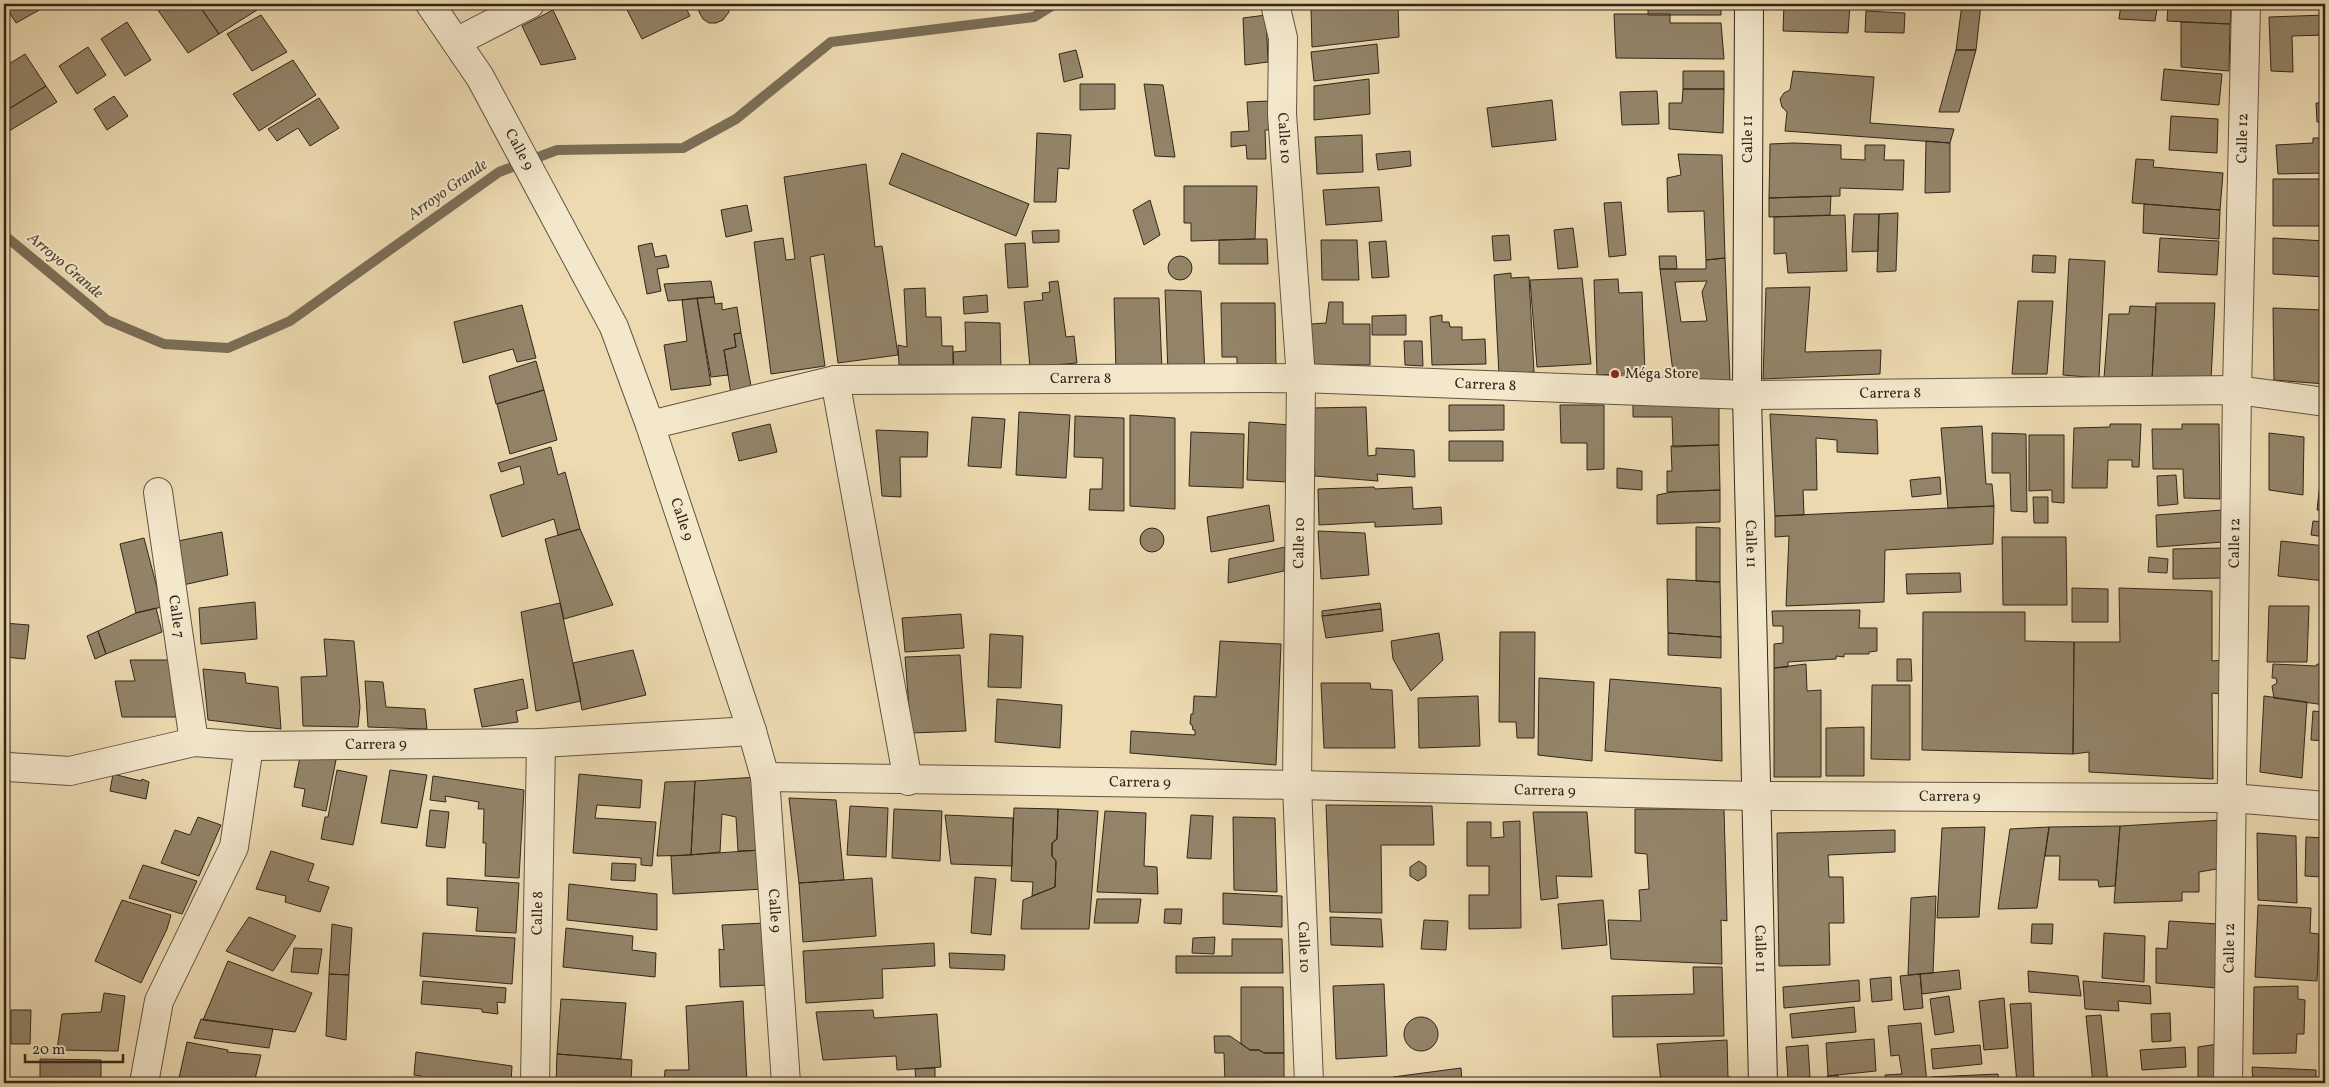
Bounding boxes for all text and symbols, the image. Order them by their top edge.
street label: Calle 10 [1271,112,1296,164]
street label: Calle 12 [2232,113,2254,164]
street label: Calle 11 [1738,115,1759,163]
street label: Calle 9 [499,125,539,174]
water label: Arroyo Grande [403,154,492,226]
water label: Arroyo Grande [22,227,108,304]
place label: Méga Store [1625,364,1699,385]
street label: Carrera 8 [1050,368,1111,390]
marker: Méga Store [1609,368,1621,380]
street label: Carrera 8 [1454,373,1517,397]
street label: Carrera 8 [1859,383,1921,404]
street label: Calle 9 [665,495,698,544]
street label: Calle 10 [1289,517,1311,569]
street label: Calle 12 [2224,518,2246,568]
street label: Calle 11 [1739,520,1762,568]
street label: Calle 7 [162,594,189,640]
street label: Carrera 9 [345,734,407,756]
street label: Carrera 9 [1109,772,1171,794]
street label: Carrera 9 [1514,780,1576,802]
street label: Carrera 9 [1919,786,1981,807]
street label: Calle 9 [762,888,786,934]
street label: Calle 8 [527,891,549,935]
street label: Calle 10 [1292,921,1315,973]
street label: Calle 12 [2219,923,2241,973]
street label: Calle 11 [1749,925,1771,973]
scale bar [25,1032,122,1064]
text: 20 m [32,1040,65,1061]

